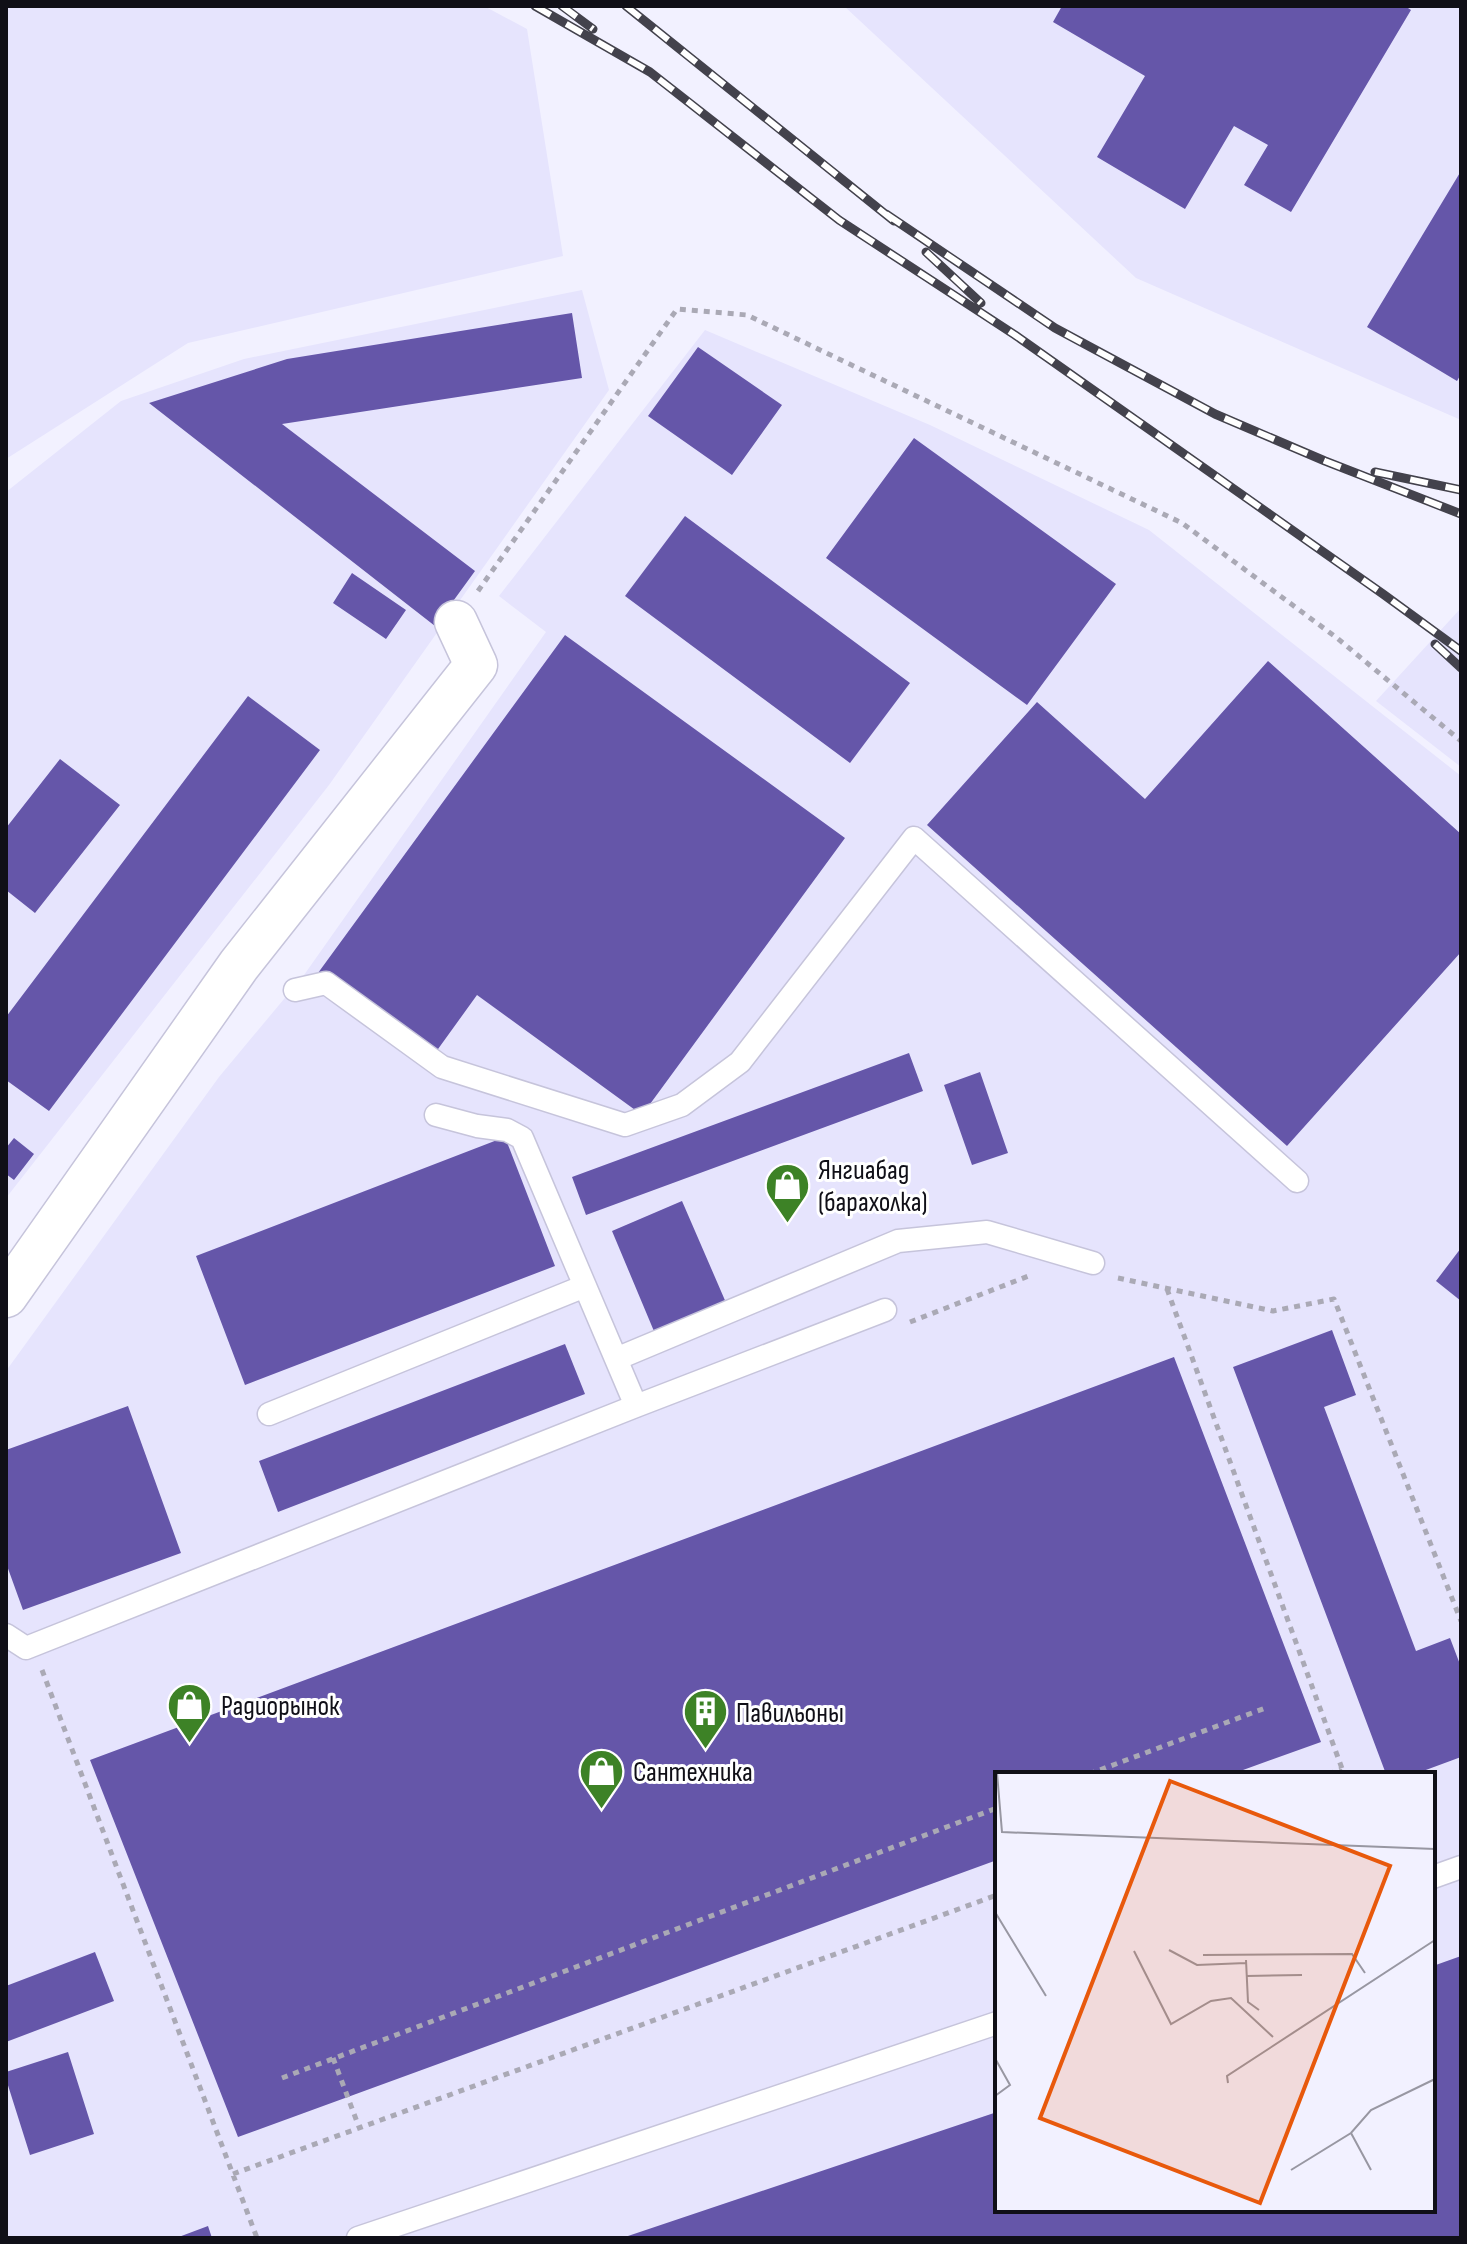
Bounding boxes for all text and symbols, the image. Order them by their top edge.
place label: Янгиабад (барахолка) [818,1154,928,1219]
shop icon: Янгиабад (барахолка) [763,1161,811,1224]
shop icon: Радиорынок [166,1681,214,1744]
building icon: Павильоны [681,1688,729,1751]
place label: Радиорынок [221,1690,340,1723]
place label: Павильоны [736,1697,844,1730]
shop icon: Сантехника [578,1747,626,1810]
place label: Сантехника [633,1756,753,1789]
inset map [995,1772,1435,2212]

